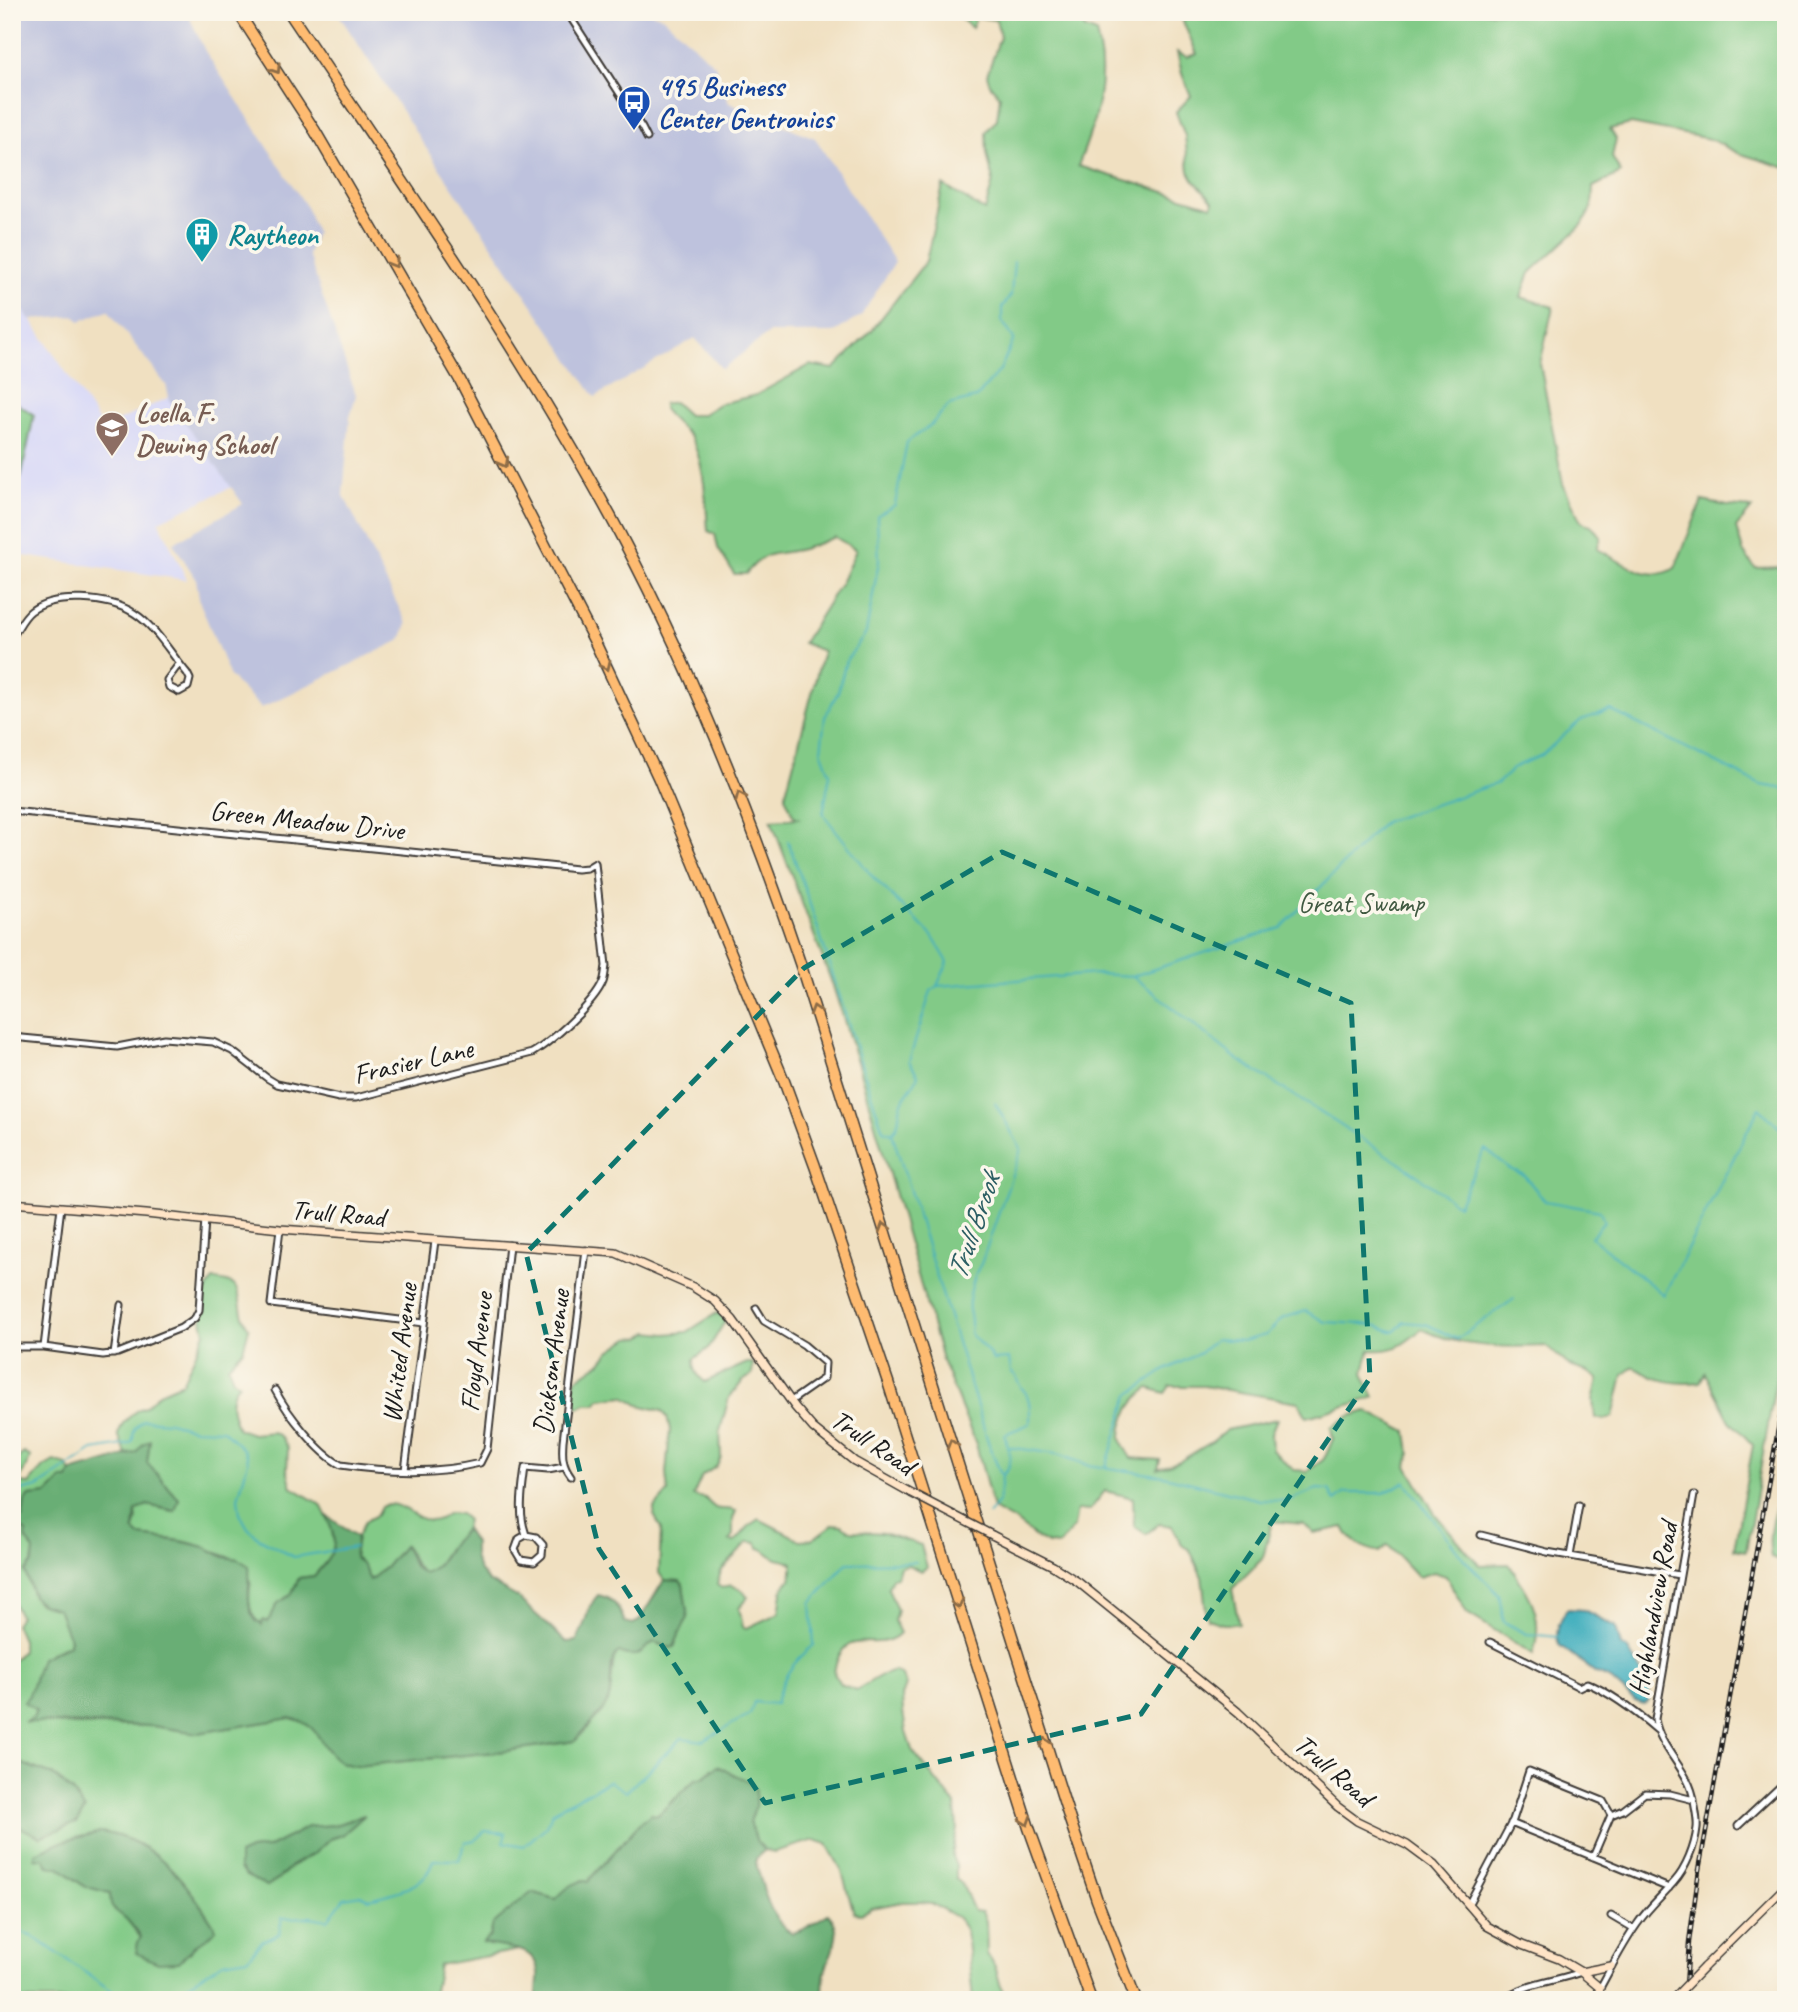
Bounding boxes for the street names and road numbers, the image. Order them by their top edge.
street label: Green Meadow Drive [208,792,408,848]
street label: Frasier Lane [350,1030,478,1092]
street label: Trull Road [290,1191,390,1235]
street label: Whited Avenue [373,1280,425,1424]
street label: Dickson Avenue [525,1286,577,1436]
street label: Floyd Avenue [451,1289,501,1413]
street label: Trull Road [824,1401,925,1485]
street label: Highlandview Road [1621,1516,1686,1698]
street label: Trull Road [1287,1726,1384,1817]

